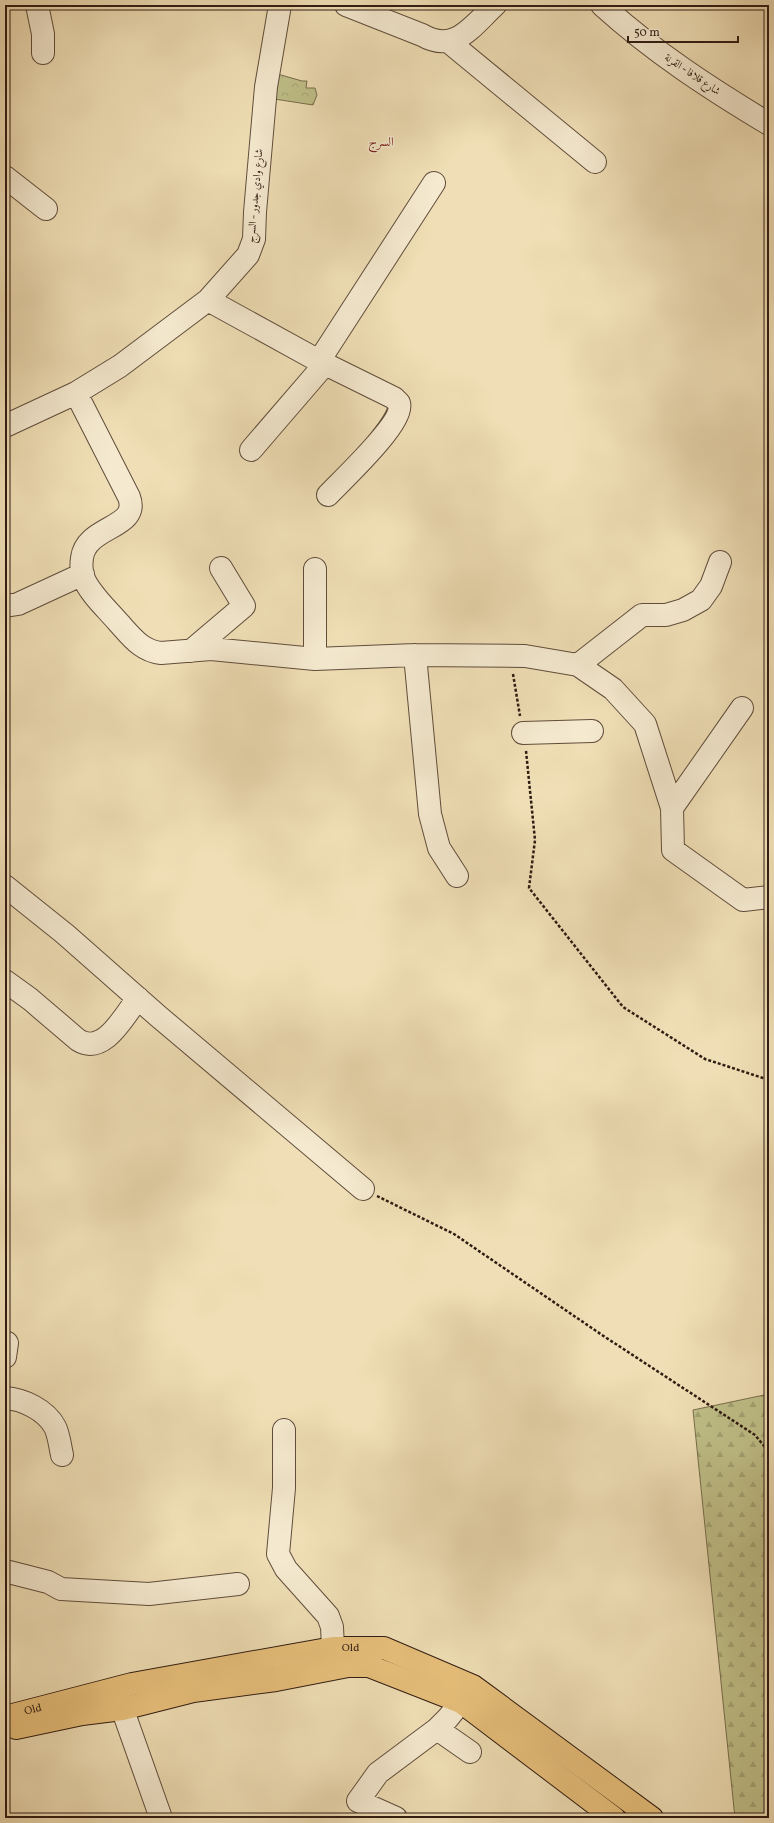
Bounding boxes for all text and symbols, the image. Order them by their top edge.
scale bar [628,18,738,44]
text: 50 m [634,25,660,41]
street label: شارع قلافا - القرنة [660,51,723,100]
district label: السرج [368,134,394,153]
street label: شارع وادي جدور - السرج [244,148,270,244]
street label: Old [342,1641,359,1656]
street label: Old [23,1700,43,1719]

